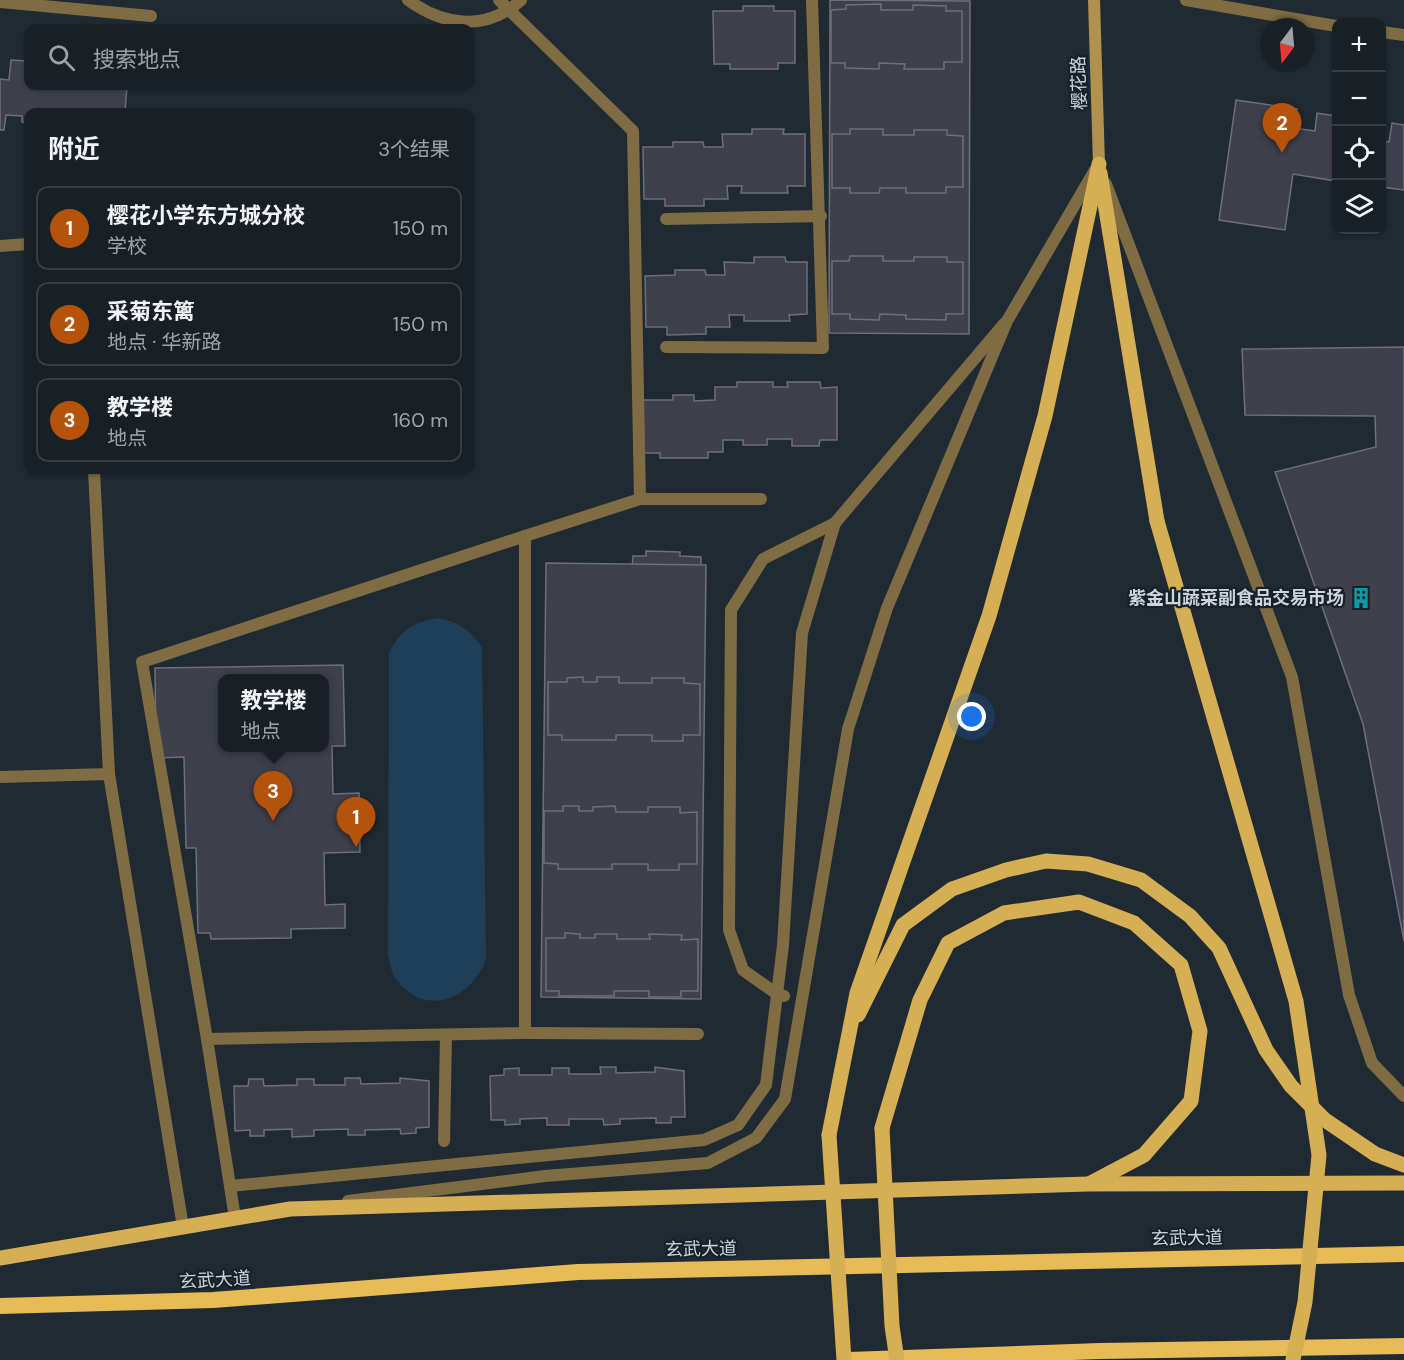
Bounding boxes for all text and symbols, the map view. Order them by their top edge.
north arrow [1260,18,1314,72]
map controls [1332,18,1386,234]
button: + [1332,18,1386,72]
search box [24,24,474,90]
icon: search [45,41,78,74]
text: 搜索地点 [93,45,181,74]
street label: 樱花路 [1066,56,1092,110]
button: − [1332,72,1386,126]
pin: 2 [1262,104,1302,153]
button: locate [1332,126,1386,180]
text: 附近 [48,132,100,166]
text: 3个结果 [378,136,450,162]
button: layers [1332,180,1386,234]
text: 樱花小学东方城分校 [107,201,305,230]
text: 1 [66,215,73,241]
text: 150 m [393,215,448,241]
text: 学校 [107,233,147,259]
text: 采菊东篱 [107,297,195,326]
text: 2 [64,311,75,337]
text: 150 m [393,311,448,337]
text: 地点 · 华新路 [107,329,222,355]
text: 教学楼 [107,393,173,422]
text: 3 [63,407,76,433]
text: 160 m [392,407,448,433]
text: 地点 [107,425,147,451]
place label: 紫金山蔬菜副食品交易市场 [1128,586,1344,610]
building icon: 紫金山蔬菜副食品交易市场 [1349,586,1373,610]
popup [218,674,329,752]
text: 教学楼 [240,686,307,715]
your location [957,702,986,731]
text: 地点 [240,718,280,744]
pin: 3 [254,772,292,821]
pin: 1 [336,798,376,847]
street label: 玄武大道 [1151,1225,1223,1251]
street label: 玄武大道 [665,1236,737,1262]
street label: 玄武大道 [178,1266,252,1294]

